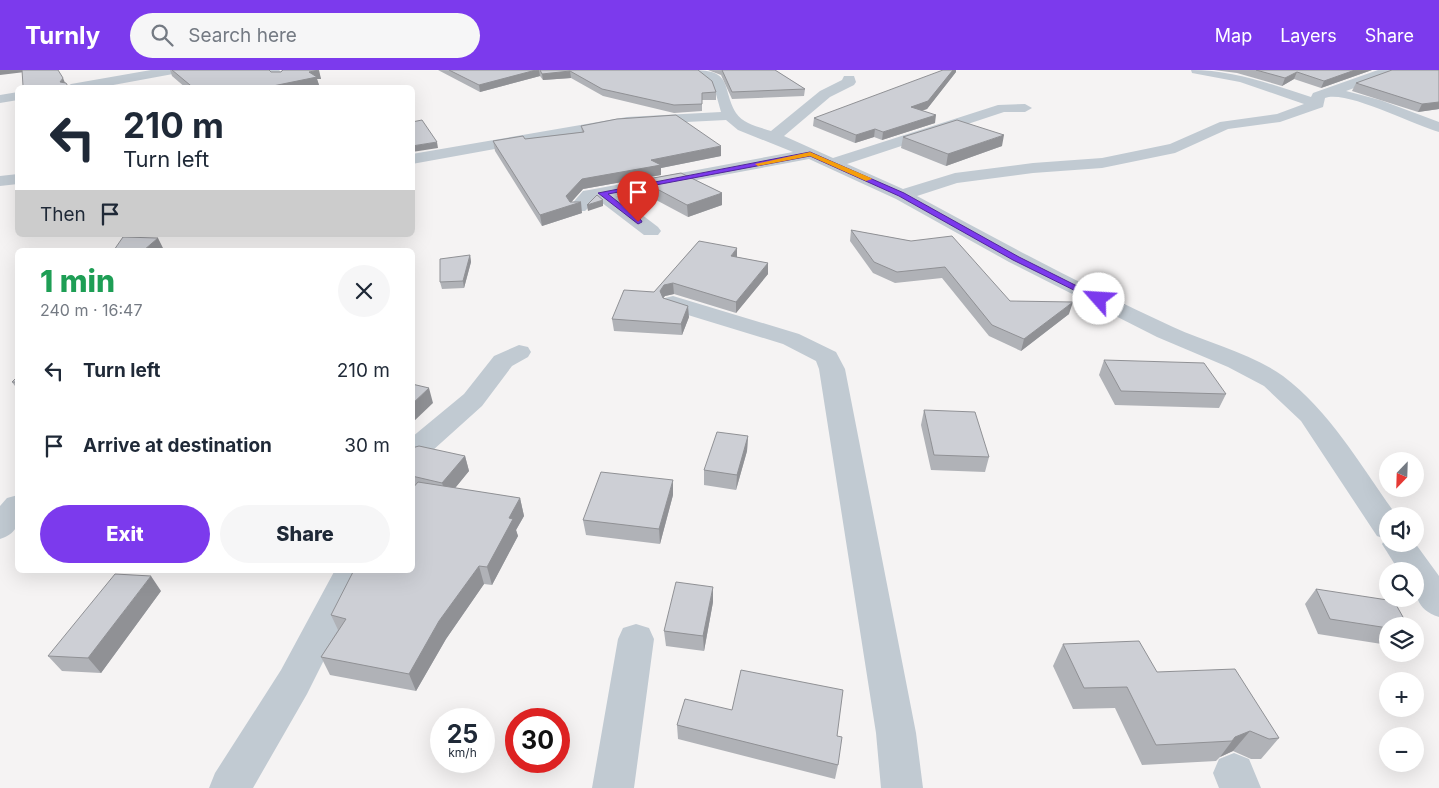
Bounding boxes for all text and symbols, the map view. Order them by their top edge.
search box [130,13,480,58]
text: Turnly [25,21,100,50]
icon: search [148,21,176,49]
text: Search here [188,24,297,47]
text: Map [1215,25,1252,46]
text: Layers [1280,25,1337,46]
text: Share [1365,25,1414,46]
text: 210 m [123,104,224,146]
icon: left [40,105,105,170]
text: Turn left [123,146,209,172]
pin [617,171,659,222]
icon: arrive [624,178,652,206]
icon: arrive [96,200,124,228]
text: Then [40,203,86,226]
text: 1 min [40,263,115,299]
button: close [338,265,390,317]
position arrow [1072,272,1124,324]
text: 240 m · 16:47 [40,300,143,320]
icon: left [40,357,68,385]
text: Turn left [83,359,161,382]
text: 210 m [337,359,390,382]
icon: arrive [40,432,68,460]
text: Arrive at destination [83,434,272,457]
text: 30 m [344,434,390,457]
north arrow [1379,452,1424,498]
map controls [1379,452,1424,772]
button: Exit [40,505,210,563]
button: Share [220,505,390,563]
button: sound [1379,507,1424,552]
button: search [1379,562,1424,607]
button: layers [1379,617,1424,662]
button: + [1379,672,1424,717]
speed limit sign: 30 [505,708,570,773]
text: 25 [447,719,478,749]
button: − [1379,727,1424,772]
text: km/h [448,745,477,760]

